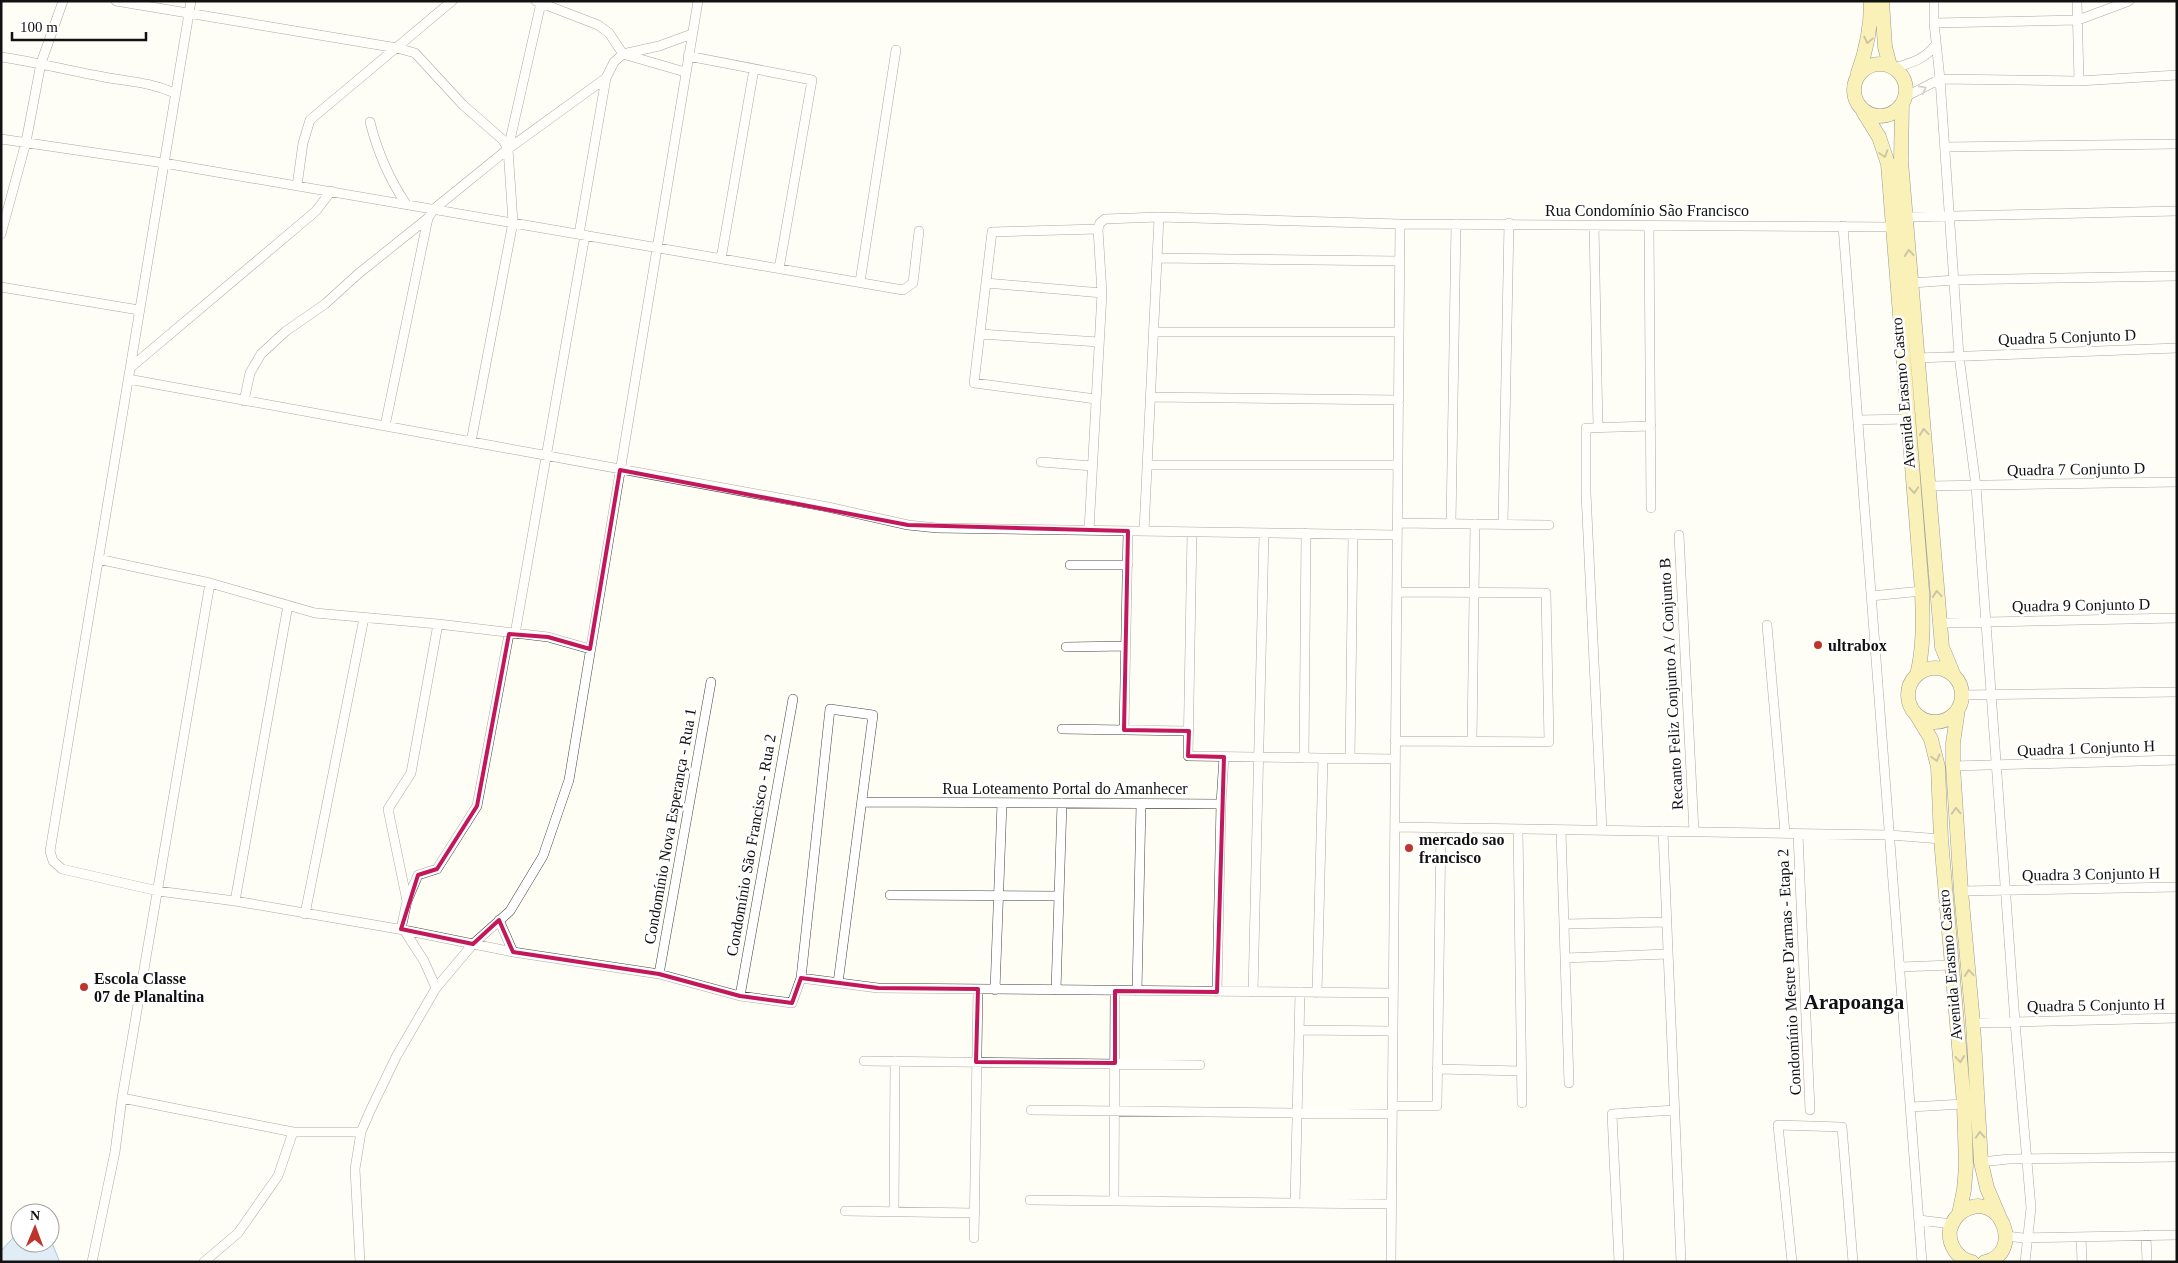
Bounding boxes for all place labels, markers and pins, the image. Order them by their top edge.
place label: ultrabox [1828,637,1887,654]
marker: ultrabox [1812,639,1824,651]
place label: mercado sao francisco [1419,831,1504,866]
marker: mercado sao francisco [1403,842,1415,854]
place label: Escola Classe 07 de Planaltina [94,970,204,1005]
marker: Escola Classe 07 de Planaltina [78,981,90,993]

